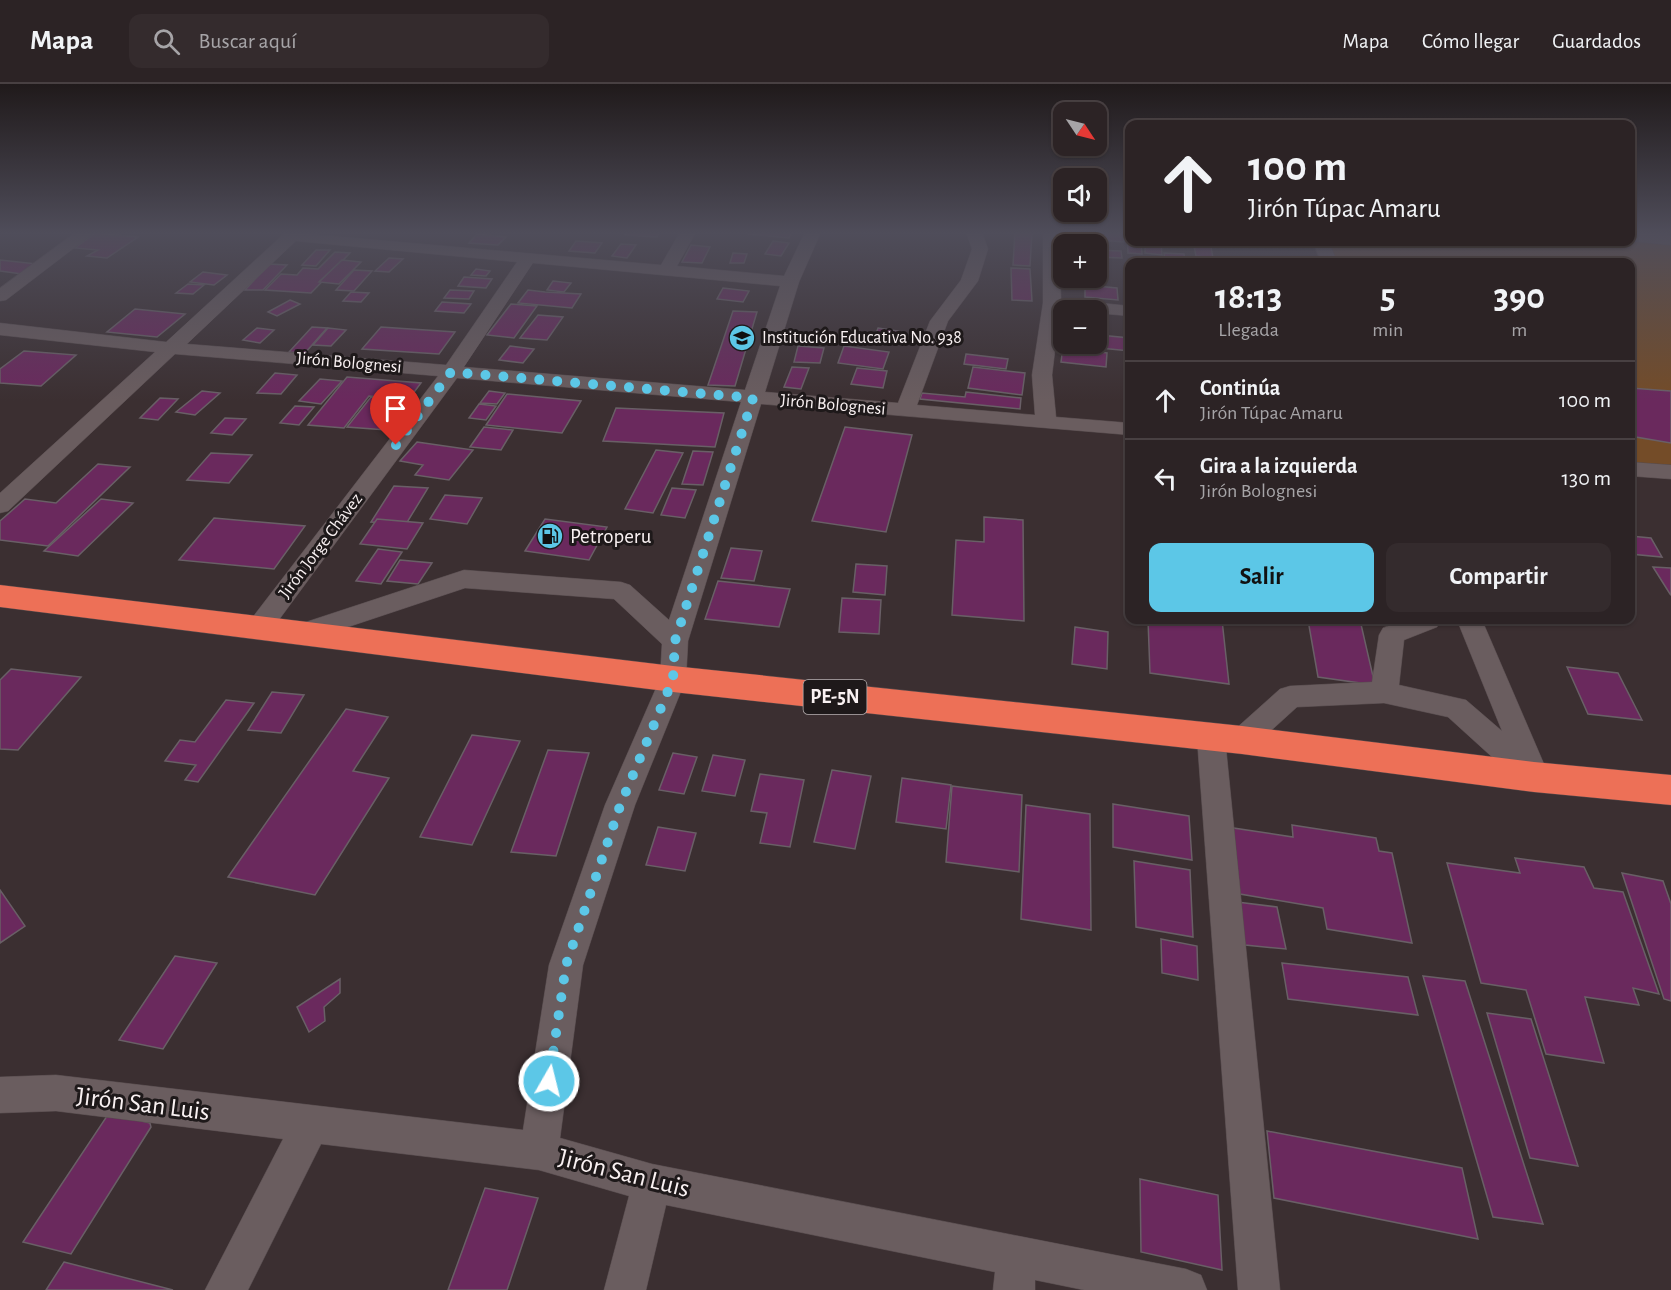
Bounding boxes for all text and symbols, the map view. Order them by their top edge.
search box [129,14,549,68]
icon: search [150,25,183,58]
text: Mapa [30,27,93,55]
text: Buscar aquí [198,30,297,52]
text: Mapa [1343,31,1389,52]
text: Cómo llegar [1422,31,1519,52]
text: Guardados [1552,31,1641,52]
north arrow [1053,102,1107,156]
map controls [1053,102,1107,354]
icon: ahead [1149,144,1227,222]
text: 100 m [1248,146,1347,188]
button: sound [1053,168,1107,222]
text: Jirón Túpac Amaru [1248,195,1441,222]
button: + [1053,234,1107,288]
text: 18:13 [1215,279,1282,315]
text: 5 [1380,279,1396,315]
text: 390 [1493,279,1545,315]
button: − [1053,300,1107,354]
text: Llegada [1218,320,1279,340]
text: min [1372,320,1403,340]
text: m [1511,320,1527,340]
school or university icon: Institución Educativa No. 938 [727,323,757,353]
place label: Institución Educativa No. 938 [762,329,962,347]
street label: Jirón Bolognesi [296,349,402,377]
text: Continúa [1200,377,1280,399]
pin [370,383,421,445]
icon: ahead [1149,384,1182,417]
text: 100 m [1559,389,1611,411]
street label: Jirón Bolognesi [780,391,886,419]
icon: arrive [379,392,412,425]
text: Jirón Túpac Amaru [1200,403,1343,423]
text: Gira a la izquierda [1200,455,1358,477]
icon: left [1149,462,1182,495]
text: 130 m [1562,467,1611,489]
text: Jirón Bolognesi [1200,481,1317,501]
street label: Jirón Jorge Chávez [276,490,366,602]
fuel station icon: Petroperu [535,521,565,551]
place label: Petroperu [570,526,652,547]
button: Salir [1149,543,1374,612]
button: Compartir [1386,543,1611,612]
road number: PE-5N [804,680,866,714]
position arrow [517,1049,581,1113]
street label: Jirón San Luis [75,1083,211,1125]
street label: Jirón San Luis [556,1144,692,1202]

